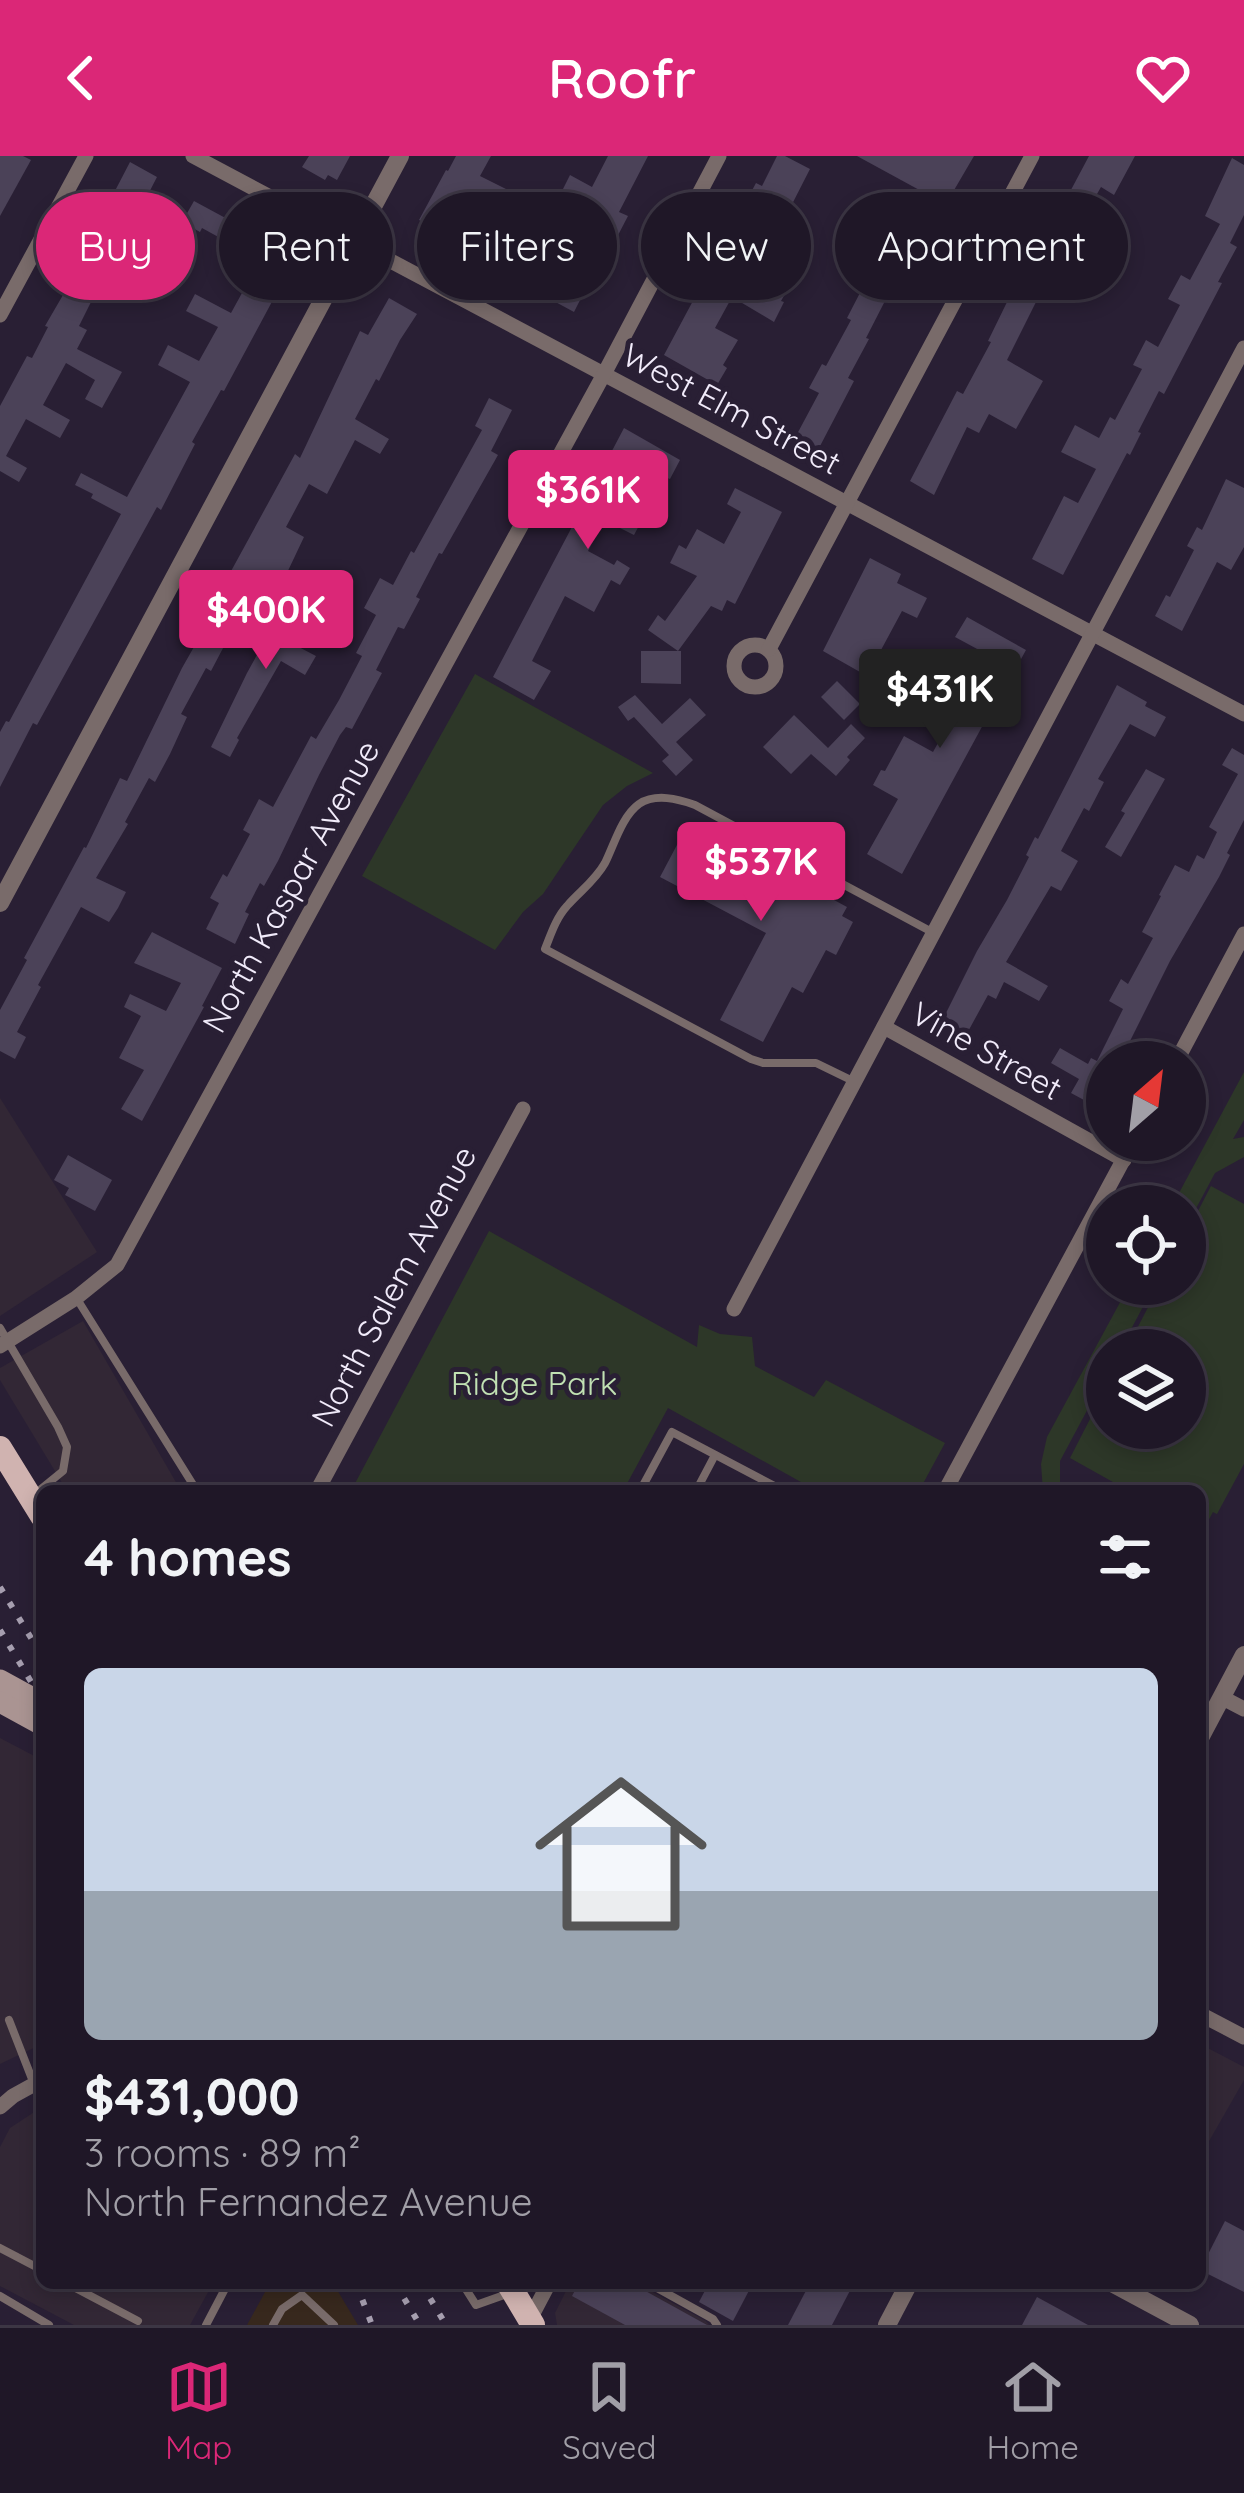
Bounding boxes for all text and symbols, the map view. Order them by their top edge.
text: Roofr [548,44,696,112]
icon: back [48,45,114,111]
icon: heart [1130,45,1196,111]
chip: Buy [36,192,195,300]
chip: Rent [219,192,393,300]
chip: Filters [417,192,617,300]
chip: New [641,192,811,300]
chip: Apartment [835,192,1128,300]
street label: West Elm Street [616,333,848,483]
pin: $361K [504,450,672,552]
text: $361K [535,464,641,513]
pin: $400K [182,570,350,672]
text: $400K [206,584,326,633]
pin: $431K [856,649,1024,751]
text: $431K [886,663,994,712]
street label: North Kaspar Avenue [193,733,387,1039]
pin: $537K [677,822,845,924]
text: $537K [704,836,818,885]
street label: Vine Street [904,992,1070,1108]
north arrow [1086,1041,1206,1161]
map controls [1086,1041,1206,1449]
street label: North Salem Avenue [302,1139,484,1433]
button: locate [1086,1185,1206,1305]
button: layers [1086,1329,1206,1449]
park label: Ridge Park [451,1362,617,1403]
icon: filters [1092,1524,1158,1590]
text: 4 homes [84,1525,292,1589]
icon: home [513,1746,729,1962]
text: $431,000 [84,2064,300,2128]
text: 3 rooms · 89 m² [84,2128,361,2177]
text: North Fernandez Avenue [84,2177,533,2226]
tab: Map [165,2354,232,2467]
tab: Saved [562,2354,656,2467]
tab: Home [987,2354,1079,2467]

